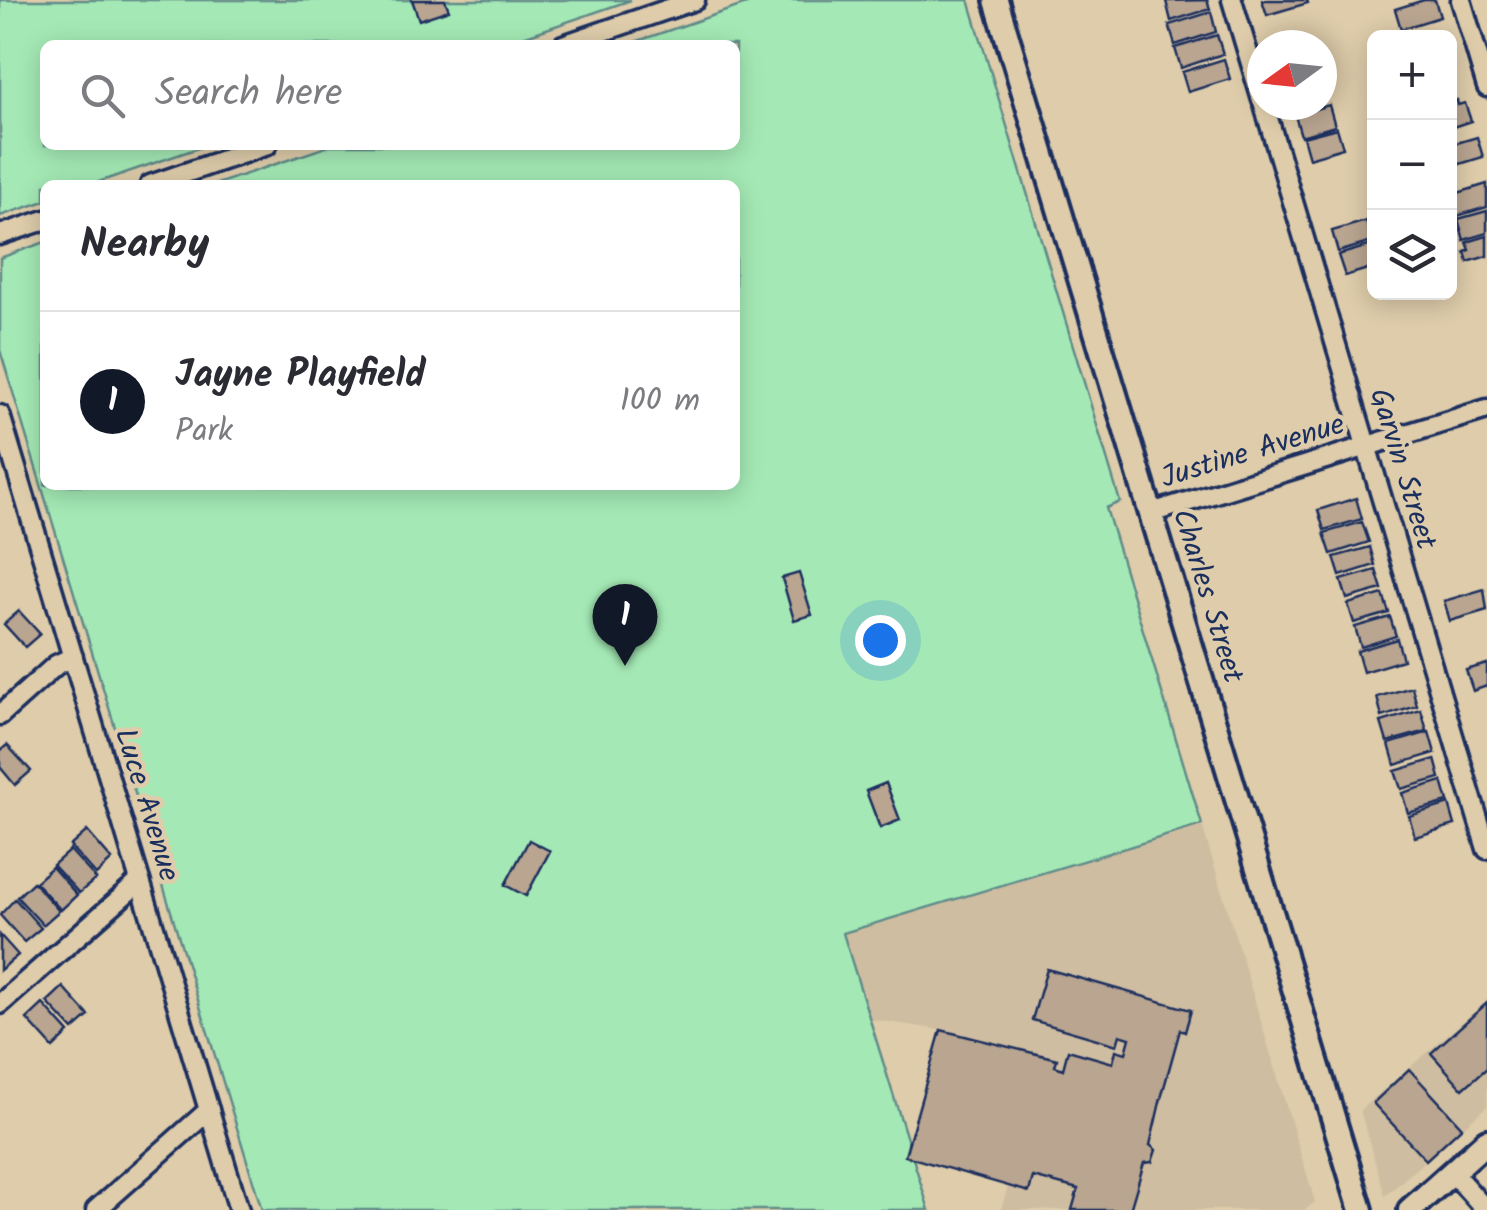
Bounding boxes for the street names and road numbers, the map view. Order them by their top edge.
street label: Garvin Street [1355,382,1449,556]
street label: Justine Avenue [1155,401,1351,503]
street label: Charles Street [1158,503,1256,689]
street label: Luce Avenue [100,722,192,888]

